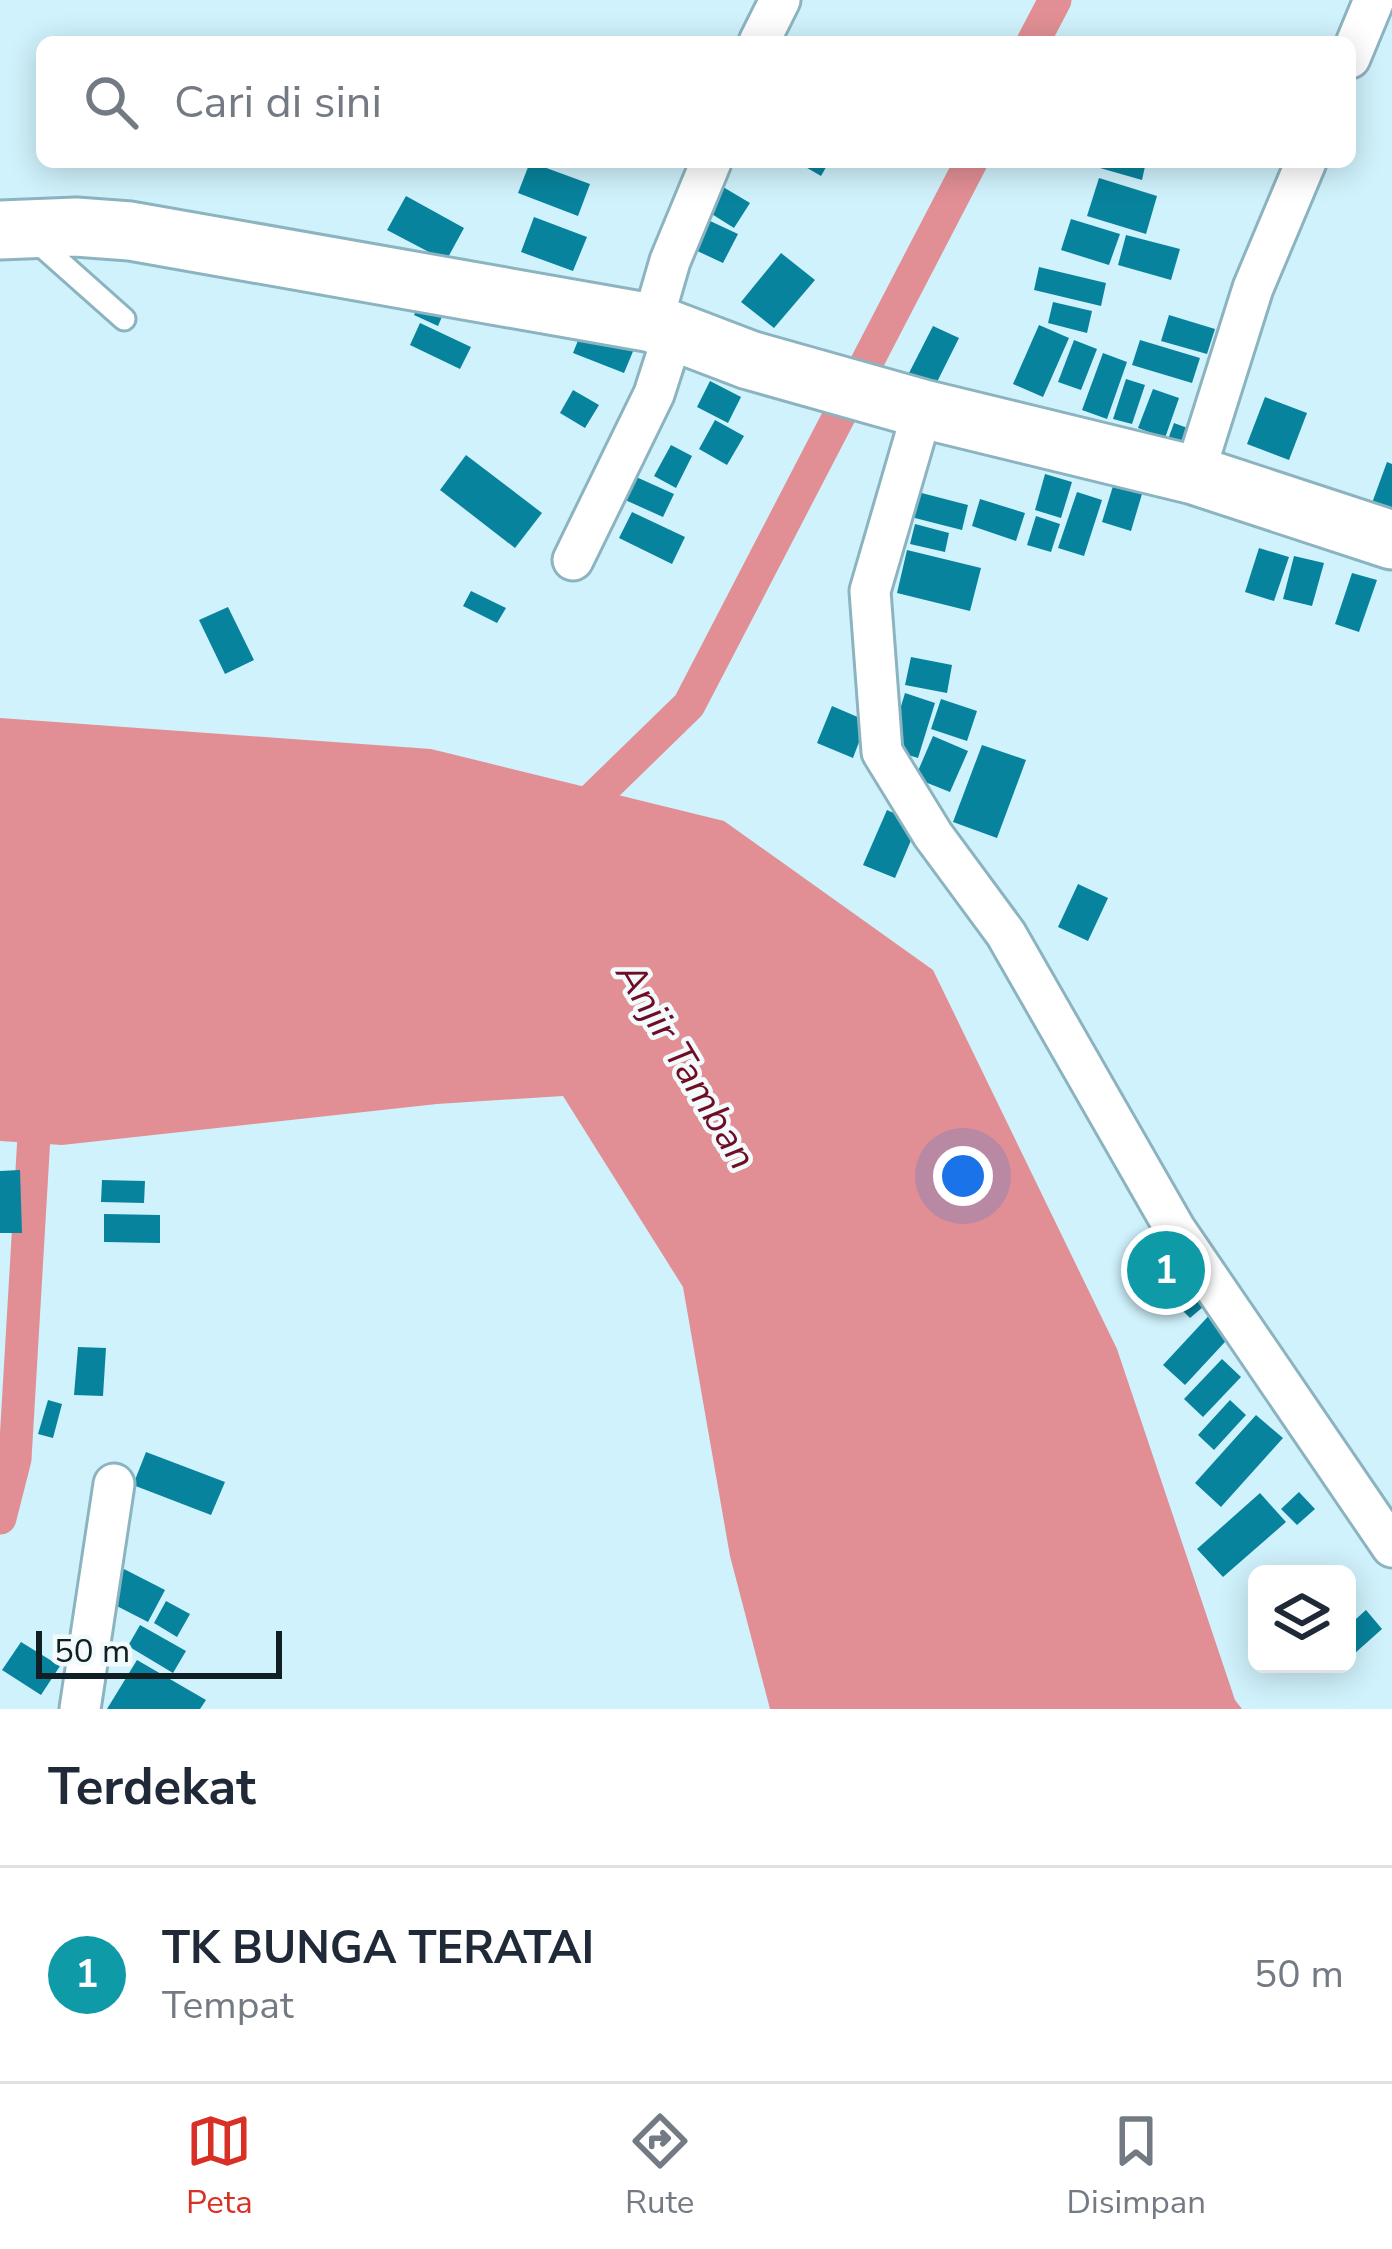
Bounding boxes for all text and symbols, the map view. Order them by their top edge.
search box [36,36,1356,168]
icon: search [78,69,144,135]
text: Cari di sini [174,72,382,133]
water label: Anjir Tamban [603,952,769,1179]
your location [933,1146,993,1206]
pin: 1 [1127,1225,1205,1315]
map controls [1248,1565,1356,1673]
button: layers [1248,1565,1356,1673]
scale bar [36,1625,282,1678]
text: 50 m [54,1629,130,1674]
text: Terdekat [48,1752,256,1822]
text: TK BUNGA TERATAI [162,1918,594,1979]
text: 1 [75,1948,99,2001]
text: 50 m [1254,1948,1344,2001]
text: Tempat [162,1979,294,2032]
tab: Peta [186,2108,253,2225]
tab: Rute [625,2108,694,2225]
tab: Disimpan [1067,2108,1206,2225]

